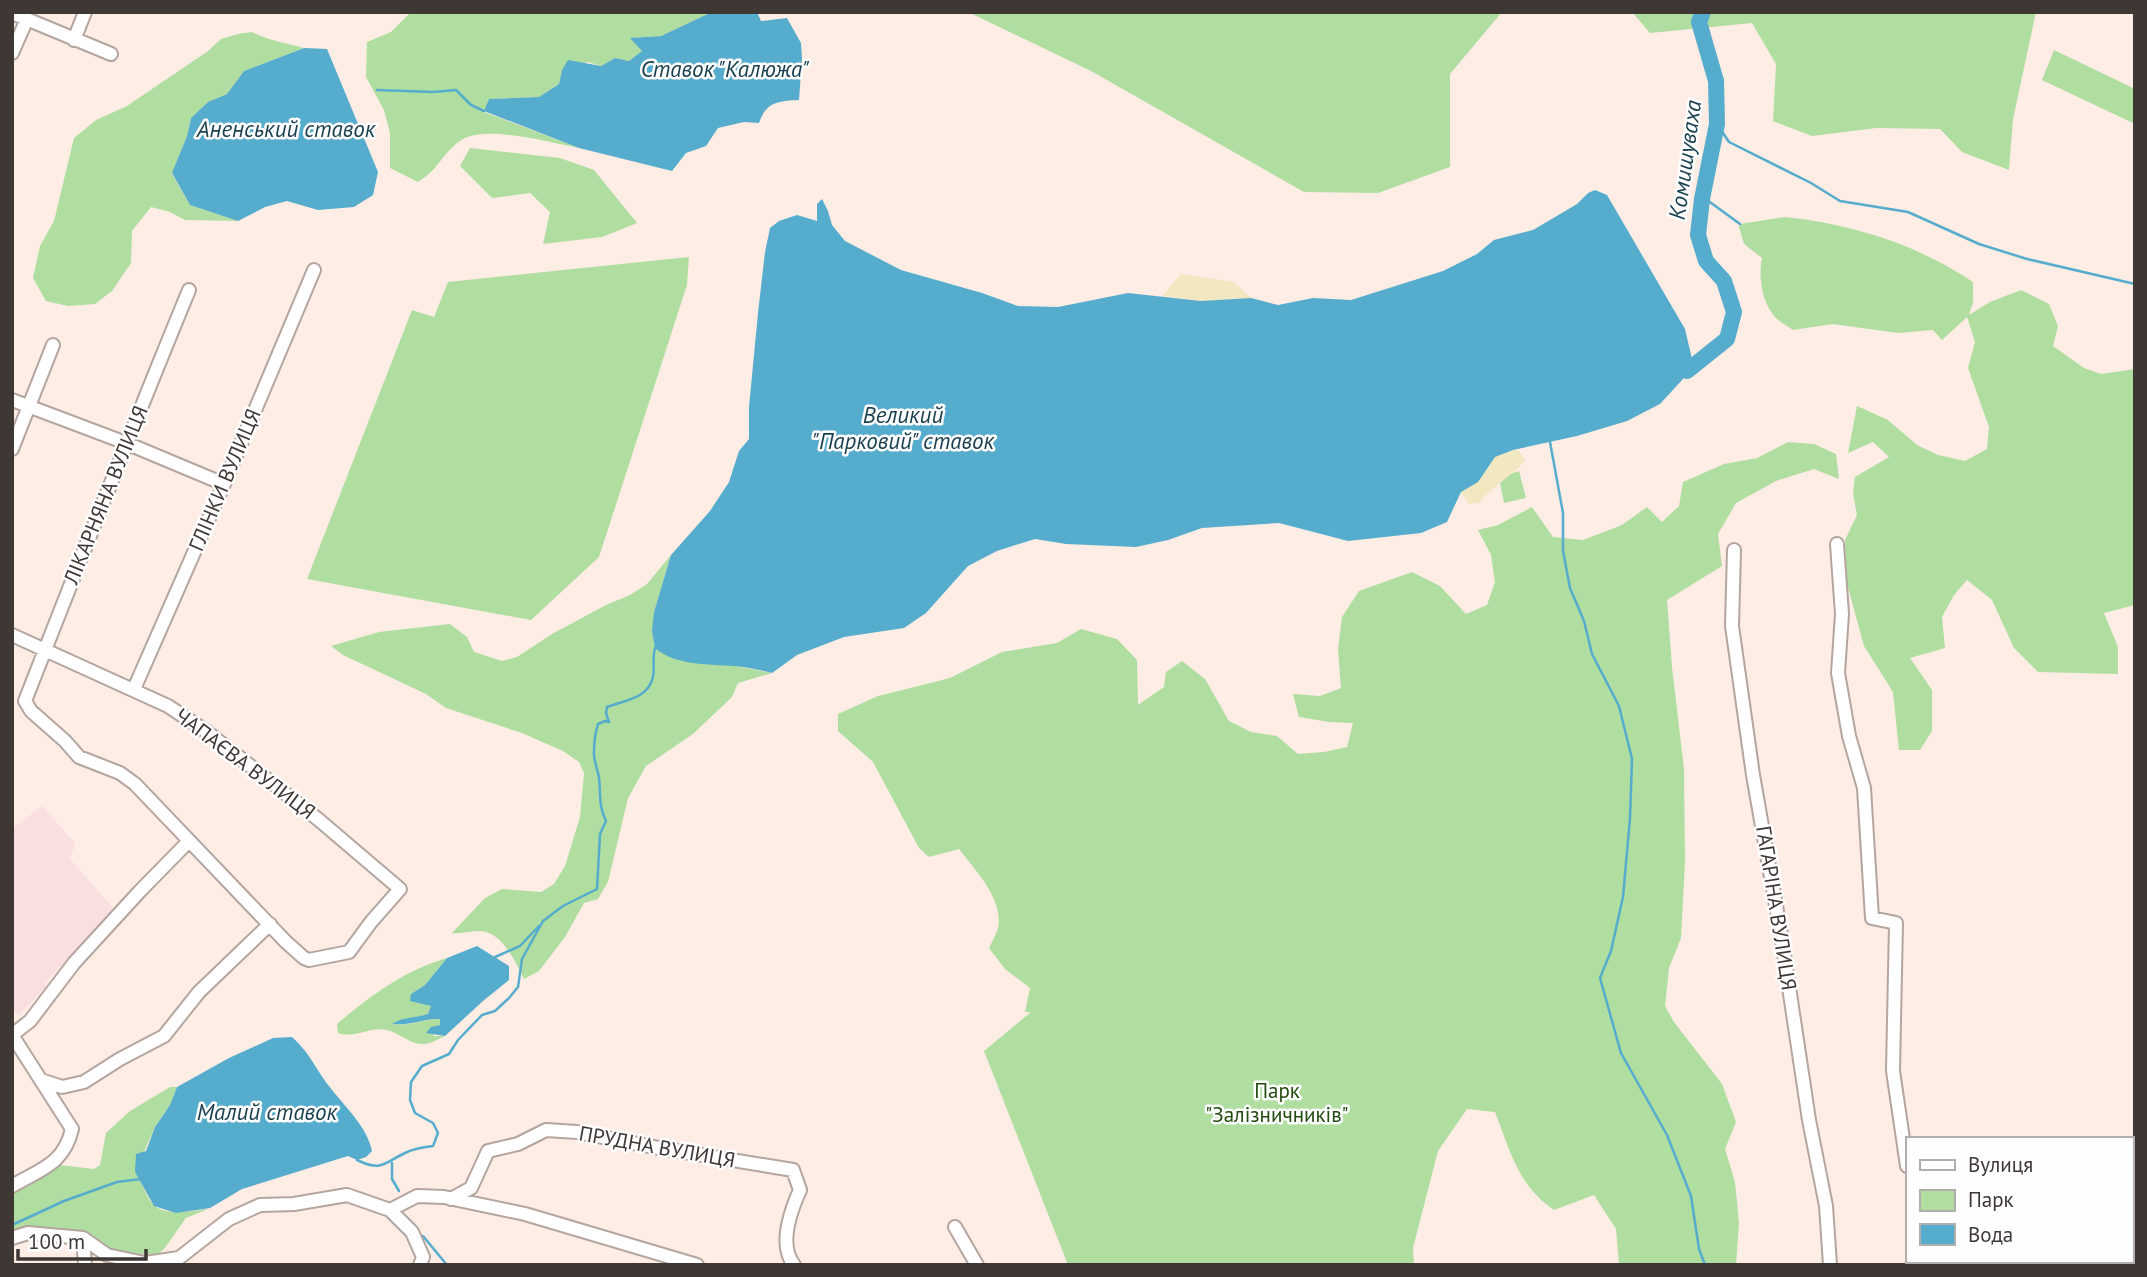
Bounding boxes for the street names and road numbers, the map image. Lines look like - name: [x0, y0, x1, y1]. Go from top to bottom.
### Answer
- street label: ЛІКАРНЯНА ВУЛИЦЯ: [57, 402, 154, 589]
- street label: ГЛІНКИ ВУЛИЦЯ: [182, 405, 267, 555]
- street label: ЧАПАЄВА ВУЛИЦЯ: [170, 702, 321, 825]
- street label: ГАГАРІНА ВУЛИЦЯ: [1750, 824, 1803, 992]
- street label: ПРУДНА ВУЛИЦЯ: [577, 1119, 737, 1174]

